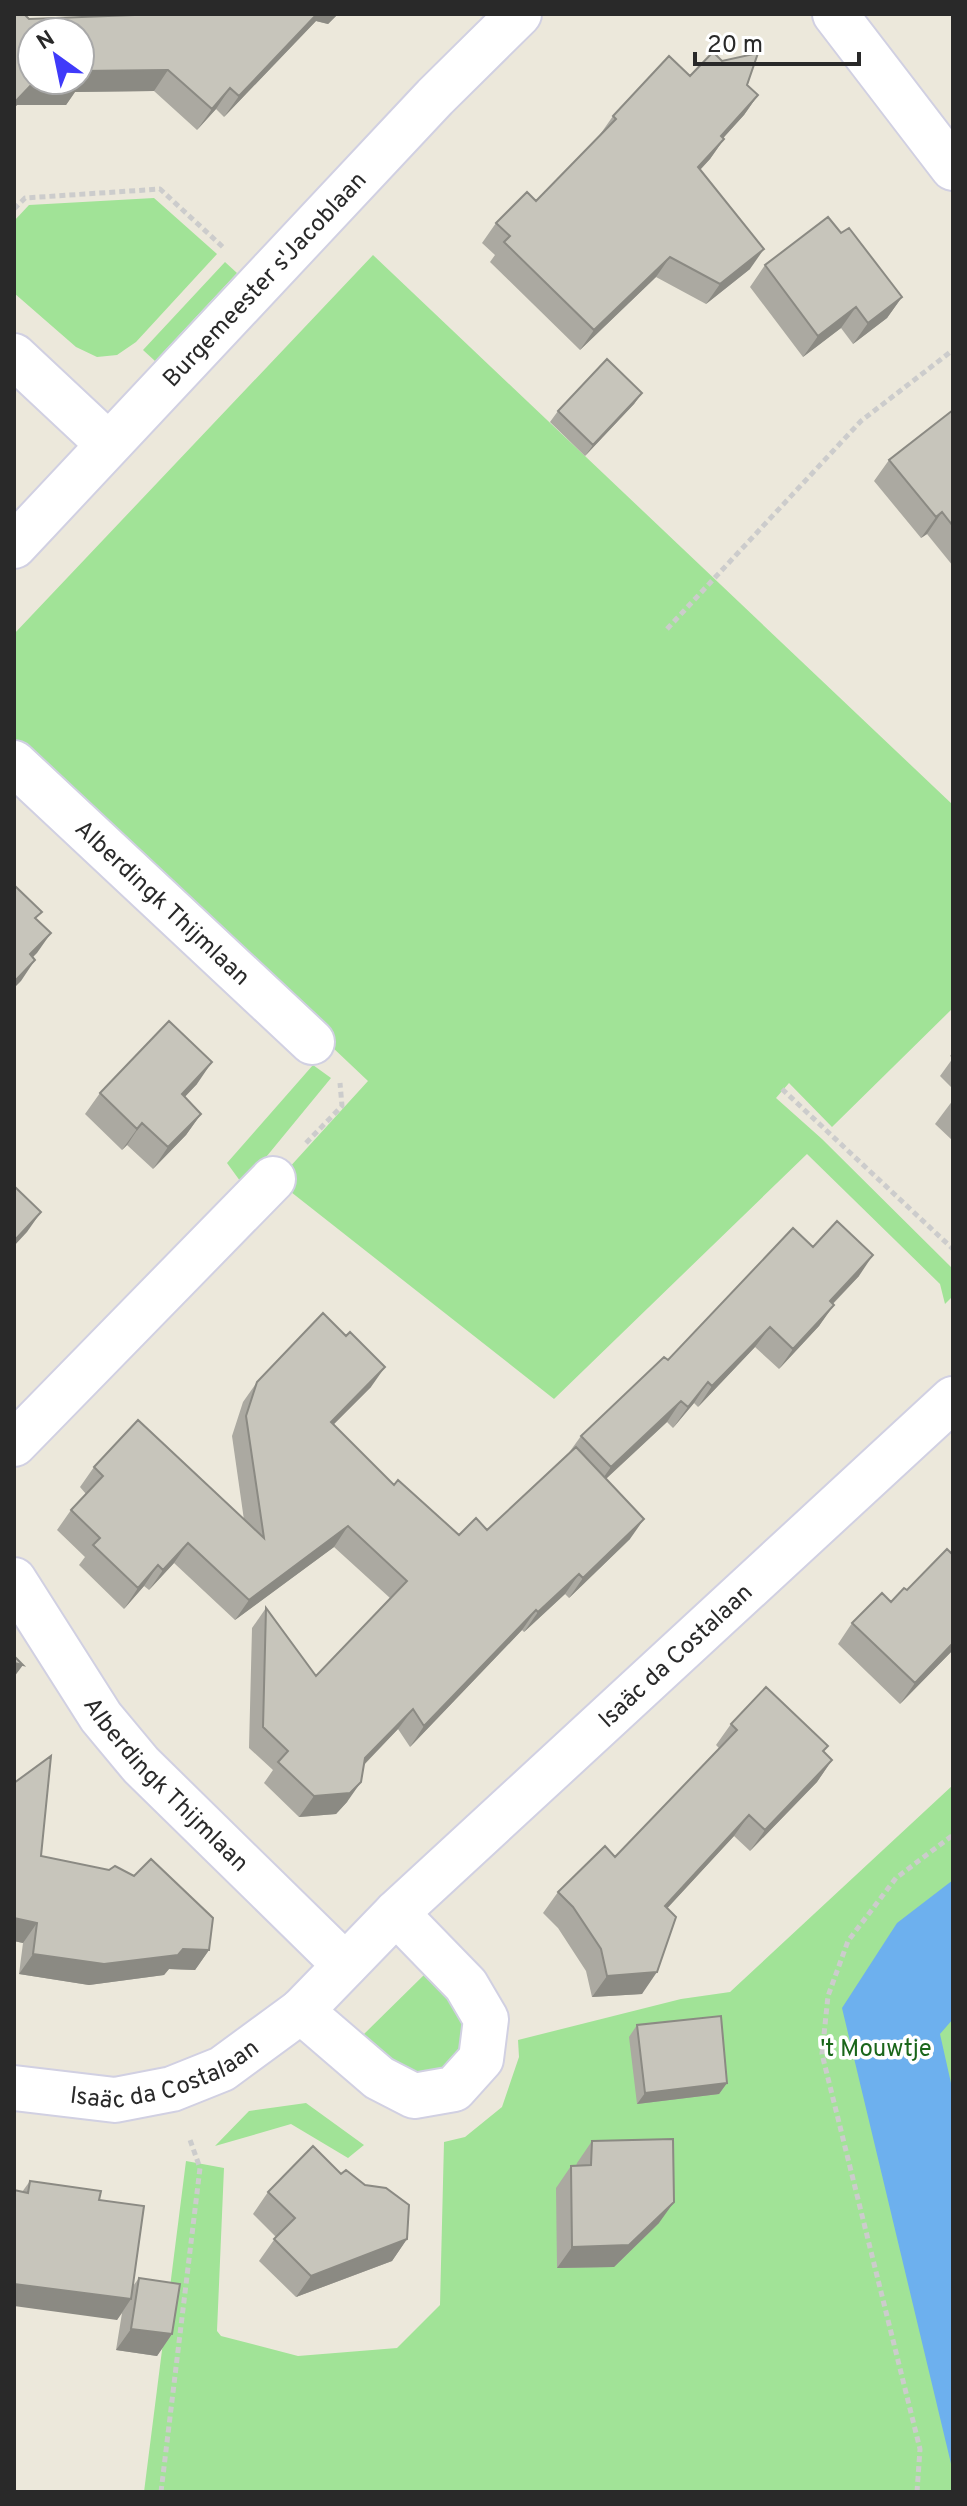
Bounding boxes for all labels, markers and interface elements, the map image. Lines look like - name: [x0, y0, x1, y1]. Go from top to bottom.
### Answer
- north arrow: [16, 16, 96, 96]
- scale bar: [695, 16, 859, 66]
- text: N: [32, 26, 60, 57]
- text: 20 m: [707, 31, 763, 61]
- street label: Burgemeester s'Jacoblaan: [157, 166, 374, 394]
- street label: Alberdingk Thijmlaan: [68, 815, 255, 993]
- street label: Isaäc da Costalaan: [593, 1578, 760, 1735]
- street label: Alberdingk Thijmlaan: [75, 1692, 254, 1879]
- street label: Isaäc da Costalaan: [68, 2034, 266, 2117]
- park label: 't Mouwtje: [820, 2035, 932, 2065]

